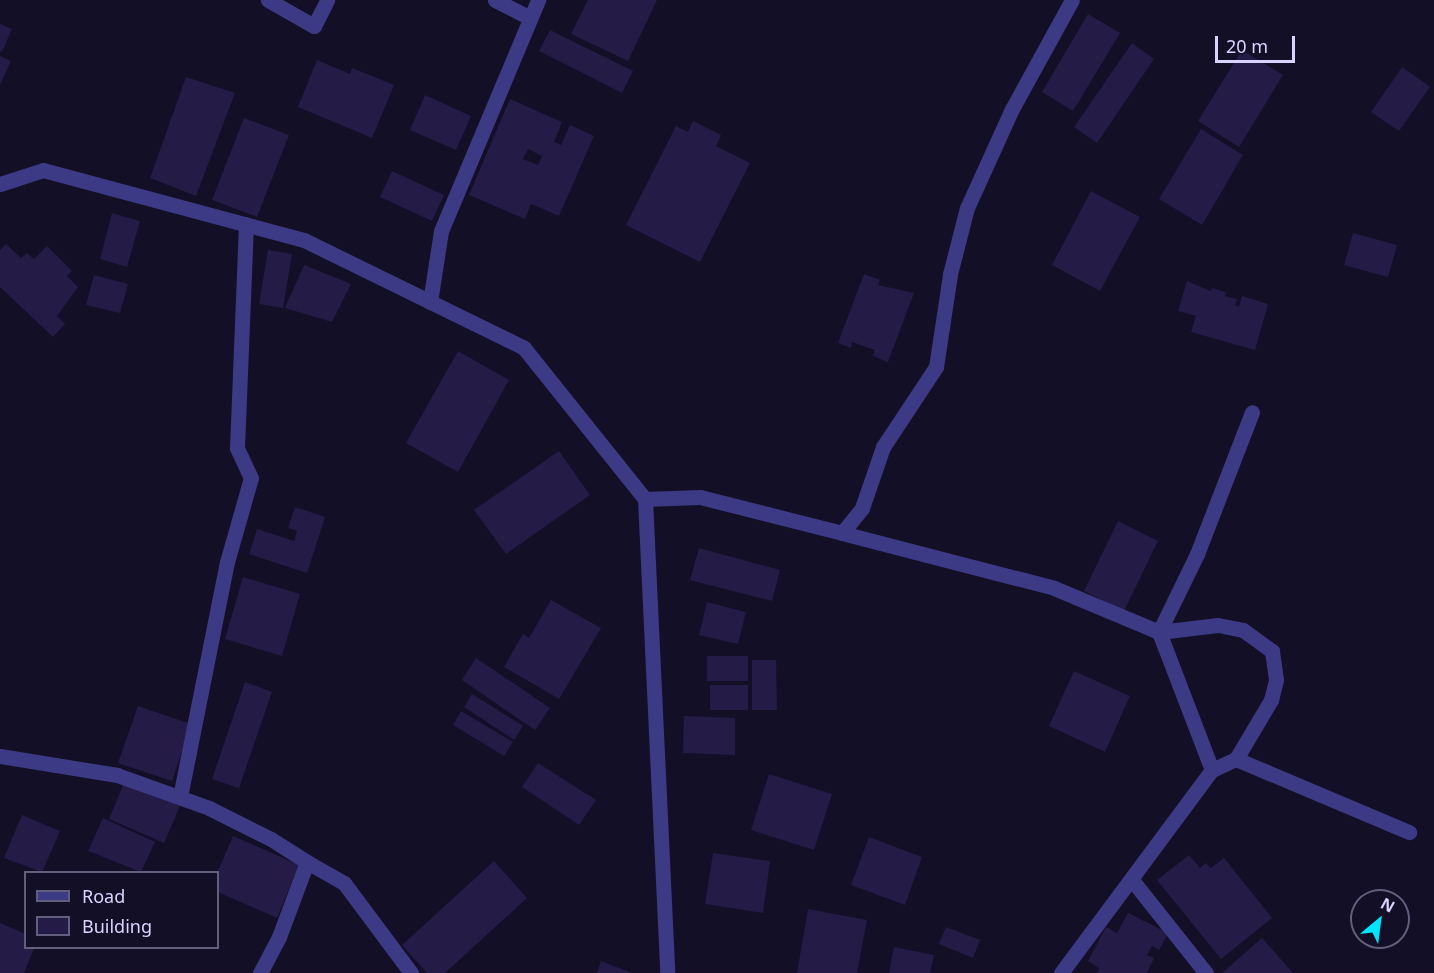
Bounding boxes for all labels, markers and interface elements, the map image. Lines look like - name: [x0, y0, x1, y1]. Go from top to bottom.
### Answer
- scale bar: [1218, 24, 1298, 62]
- text: 20 m: [1226, 34, 1268, 58]
- legend: [24, 871, 219, 949]
- text: Road: [82, 884, 125, 908]
- north arrow: [1350, 889, 1410, 949]
- text: N: [1377, 892, 1399, 918]
- text: Building: [82, 914, 152, 938]

